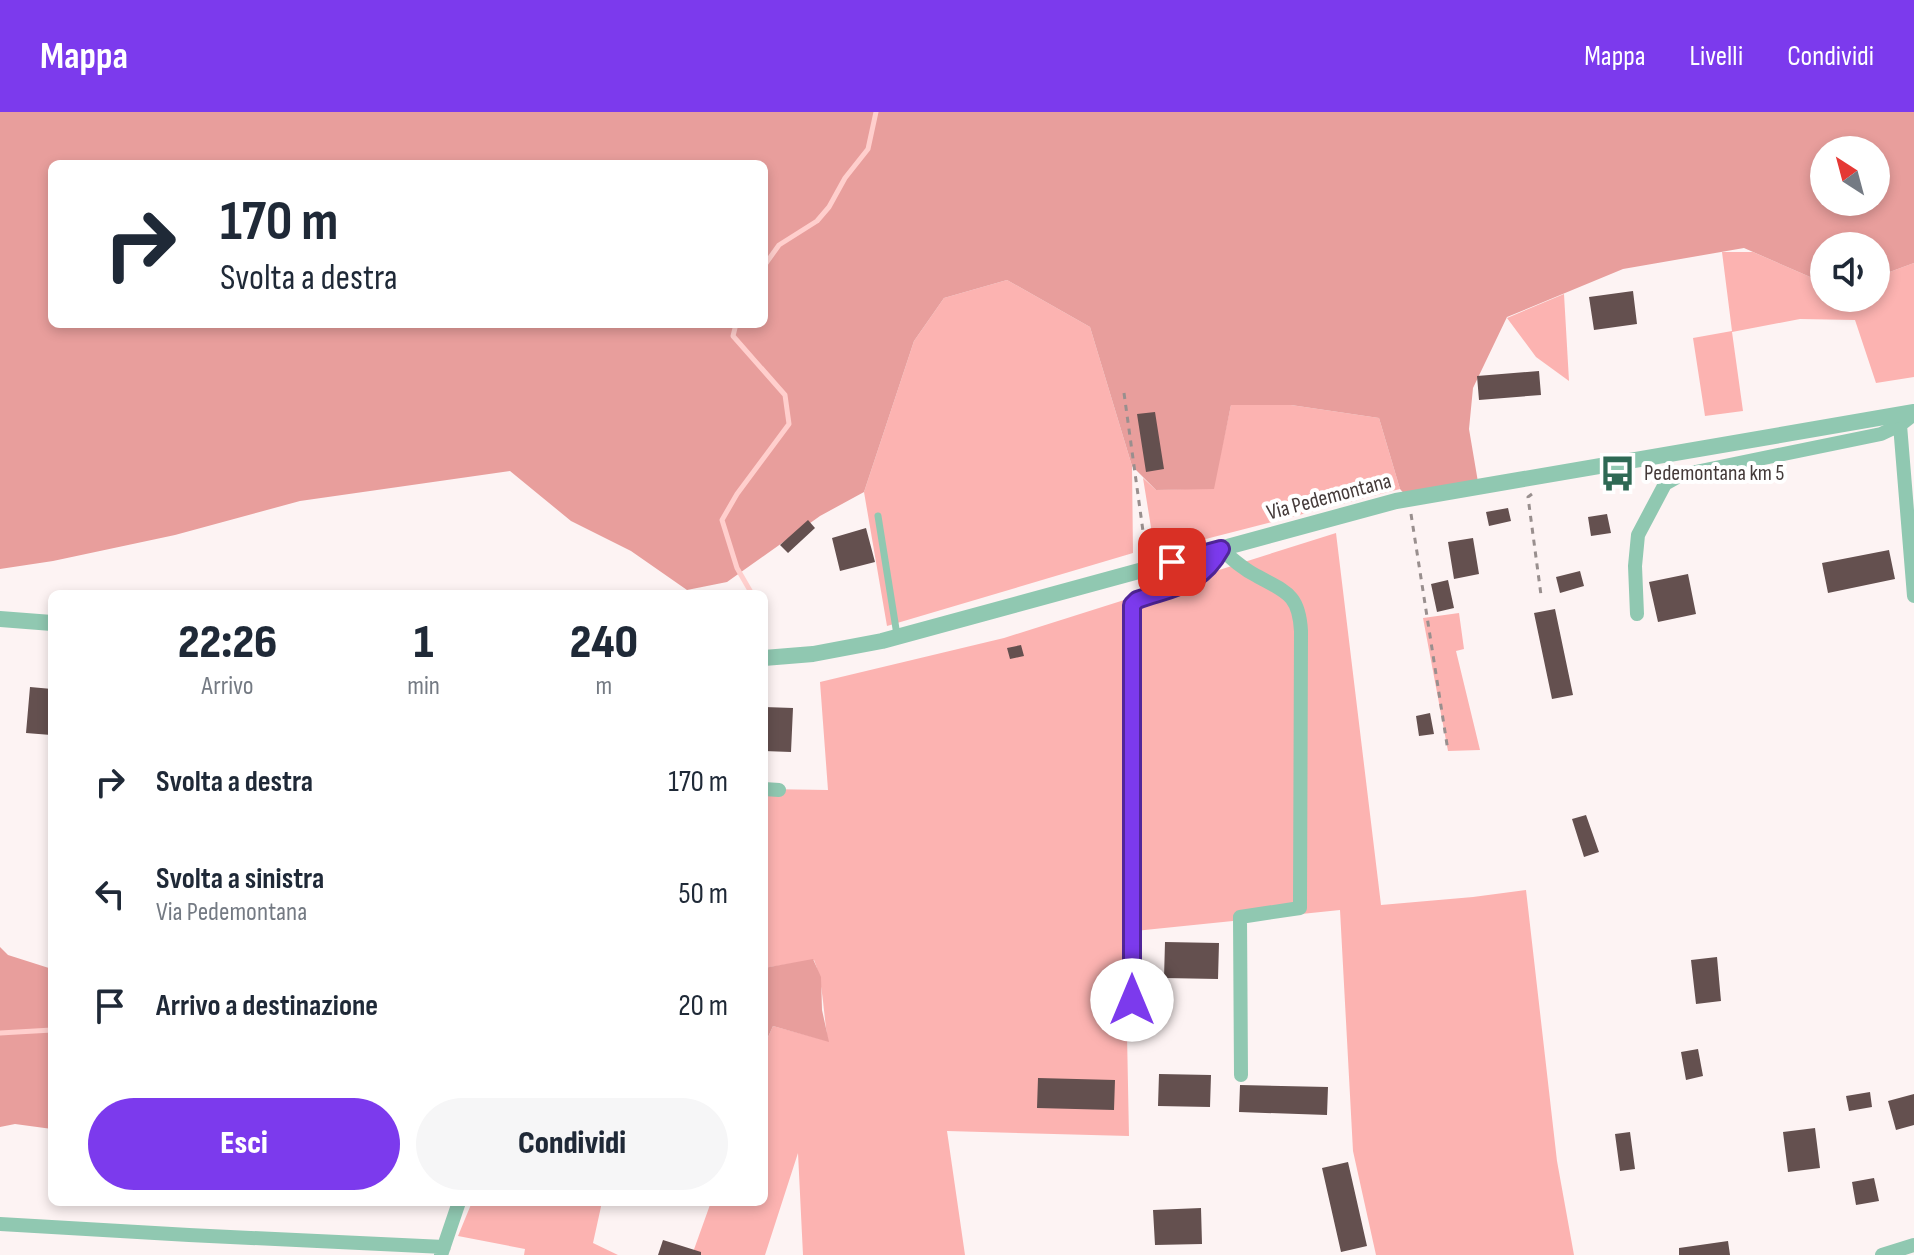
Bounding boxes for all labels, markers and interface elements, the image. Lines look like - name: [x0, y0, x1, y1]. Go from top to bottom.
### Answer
- text: Mappa: [40, 34, 128, 79]
- text: Mappa: [1584, 40, 1646, 73]
- text: Livelli: [1690, 40, 1743, 73]
- text: Condividi: [1787, 40, 1874, 73]
- north arrow: [1810, 136, 1890, 216]
- map controls: [1810, 136, 1890, 312]
- text: 170 m: [220, 189, 338, 256]
- icon: right: [88, 192, 192, 296]
- button: sound: [1810, 232, 1890, 312]
- text: Svolta a destra: [220, 257, 398, 300]
- bus stop icon: Pedemontana km 5: [1599, 454, 1637, 492]
- place label: Pedemontana km 5: [1644, 460, 1784, 487]
- street label: Via Pedemontana: [1264, 467, 1394, 527]
- pin: [1138, 528, 1206, 596]
- icon: arrive: [1150, 540, 1194, 584]
- text: 22:26: [178, 614, 277, 671]
- text: 1: [414, 614, 433, 671]
- text: 240: [570, 614, 638, 671]
- text: Arrivo: [202, 671, 254, 702]
- text: min: [407, 671, 440, 702]
- text: m: [596, 671, 612, 702]
- icon: right: [88, 760, 132, 804]
- text: Svolta a destra: [156, 764, 313, 800]
- text: 170 m: [668, 764, 728, 800]
- text: Svolta a sinistra: [156, 861, 324, 897]
- icon: left: [88, 872, 132, 916]
- text: 50 m: [679, 876, 728, 912]
- text: Via Pedemontana: [156, 897, 307, 928]
- position arrow: [1090, 958, 1174, 1042]
- icon: arrive: [88, 984, 132, 1028]
- text: Arrivo a destinazione: [156, 988, 378, 1024]
- text: 20 m: [678, 988, 728, 1024]
- button: Esci: [88, 1098, 400, 1190]
- button: Condividi: [416, 1098, 728, 1190]

